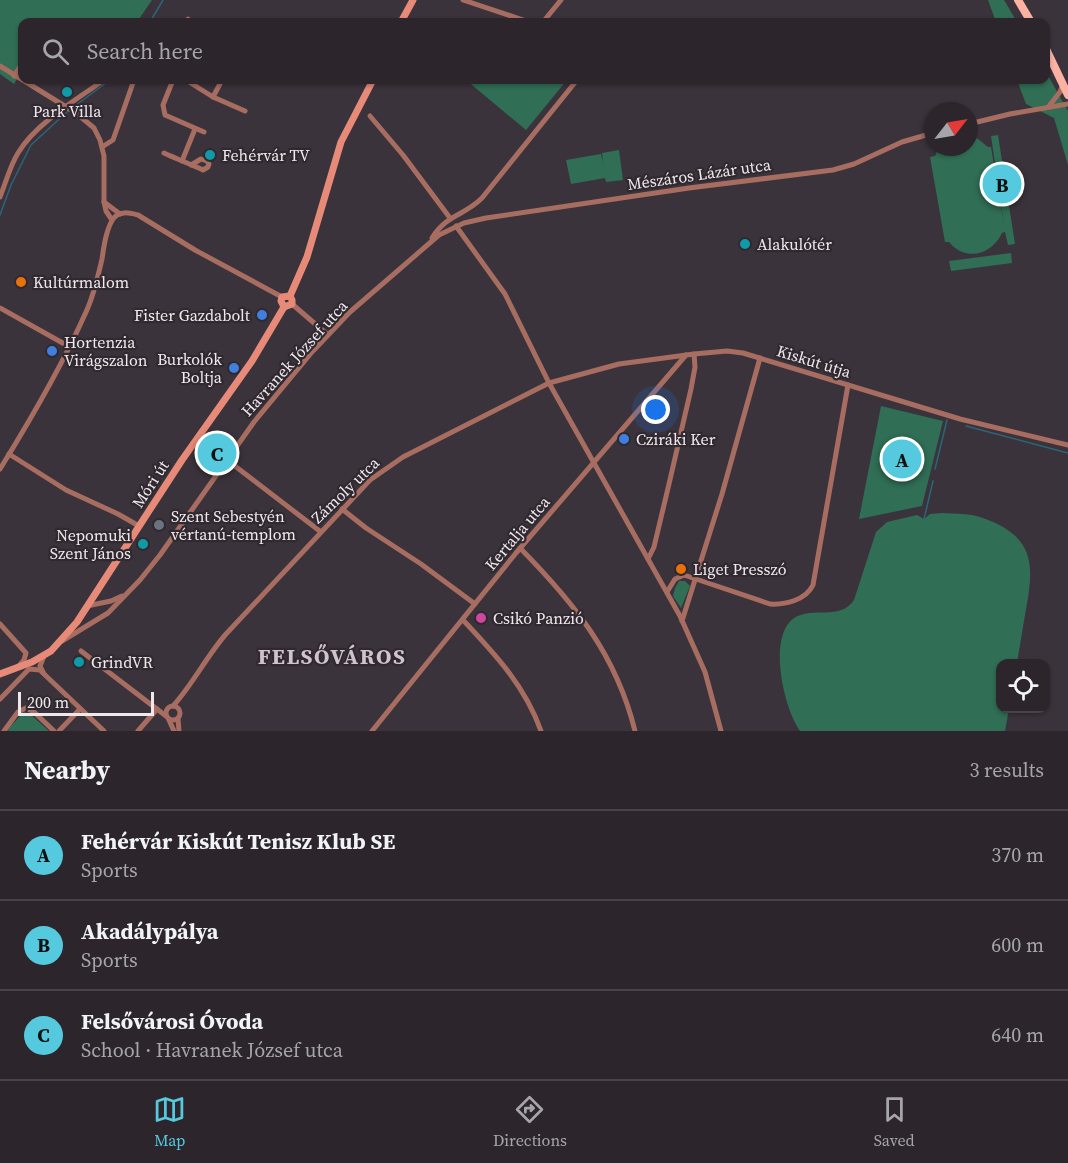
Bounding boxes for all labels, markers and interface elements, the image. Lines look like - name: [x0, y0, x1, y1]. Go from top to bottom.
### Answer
- search box: [18, 18, 1050, 84]
- icon: search: [39, 35, 72, 68]
- text: Search here: [87, 36, 203, 66]
- marker: Park Villa: [60, 85, 74, 99]
- place label: Park Villa: [33, 100, 102, 122]
- north arrow: [924, 102, 978, 156]
- place label: Fehérvár TV: [222, 144, 310, 166]
- marker: Fehérvár TV: [203, 148, 217, 162]
- street label: Mészáros Lázár utca: [626, 153, 773, 195]
- pin: B: [982, 162, 1022, 207]
- place label: Alakulótér: [757, 233, 832, 255]
- marker: Alakulótér: [738, 237, 752, 251]
- place label: Kultúrmalom: [33, 271, 129, 293]
- marker: Kultúrmalom: [14, 275, 28, 289]
- street label: Havranek József utca: [236, 294, 353, 421]
- place label: Fister Gazdabolt: [134, 304, 251, 326]
- marker: Fister Gazdabolt: [255, 308, 269, 322]
- place label: Hortenzia Virágszalon: [64, 331, 148, 371]
- street label: Kiskút útja: [774, 339, 855, 383]
- marker: Hortenzia Virágszalon: [45, 344, 59, 358]
- place label: Burkolók Boltja: [157, 348, 223, 388]
- marker: Burkolók Boltja: [227, 361, 241, 375]
- your location: [641, 395, 670, 424]
- place label: Cziráki Ker: [636, 428, 716, 450]
- pin: C: [198, 430, 236, 476]
- marker: Cziráki Ker: [617, 432, 631, 446]
- pin: A: [882, 436, 922, 482]
- street label: Zámoly utca: [306, 451, 385, 528]
- street label: Móri út: [126, 455, 174, 512]
- street label: Kertalja utca: [479, 491, 555, 575]
- place label: Szent Sebestyén vértanú-templom: [171, 505, 296, 545]
- marker: Szent Sebestyén vértanú-templom: [152, 518, 166, 532]
- place label: Nepomuki Szent János: [50, 524, 131, 564]
- marker: Nepomuki Szent János: [136, 537, 150, 551]
- place label: Liget Presszó: [693, 558, 787, 580]
- marker: Liget Presszó: [674, 562, 688, 576]
- place label: Csikó Panzió: [493, 607, 584, 629]
- marker: Csikó Panzió: [474, 611, 488, 625]
- district label: FELSŐVÁROS: [258, 641, 406, 671]
- place label: GrindVR: [91, 651, 153, 673]
- marker: GrindVR: [72, 655, 86, 669]
- map controls: [996, 659, 1050, 713]
- button: locate: [996, 659, 1050, 713]
- scale bar: [18, 689, 154, 716]
- text: 200 m: [27, 691, 69, 713]
- text: Nearby: [24, 752, 110, 788]
- text: 3 results: [969, 756, 1044, 784]
- text: Fehérvár Kiskút Tenisz Klub SE: [81, 826, 395, 856]
- text: A: [37, 841, 50, 869]
- text: 370 m: [991, 841, 1044, 869]
- text: Sports: [81, 856, 138, 884]
- text: Akadálypálya: [81, 916, 219, 946]
- text: B: [37, 931, 50, 959]
- text: 600 m: [991, 931, 1044, 959]
- text: Sports: [81, 946, 138, 974]
- text: Felsővárosi Óvoda: [81, 1006, 263, 1036]
- text: C: [37, 1021, 50, 1049]
- text: 640 m: [991, 1021, 1044, 1049]
- text: School · Havranek József utca: [81, 1036, 343, 1064]
- tab: Map: [153, 1093, 186, 1151]
- tab: Directions: [493, 1093, 567, 1151]
- tab: Saved: [874, 1093, 915, 1151]

